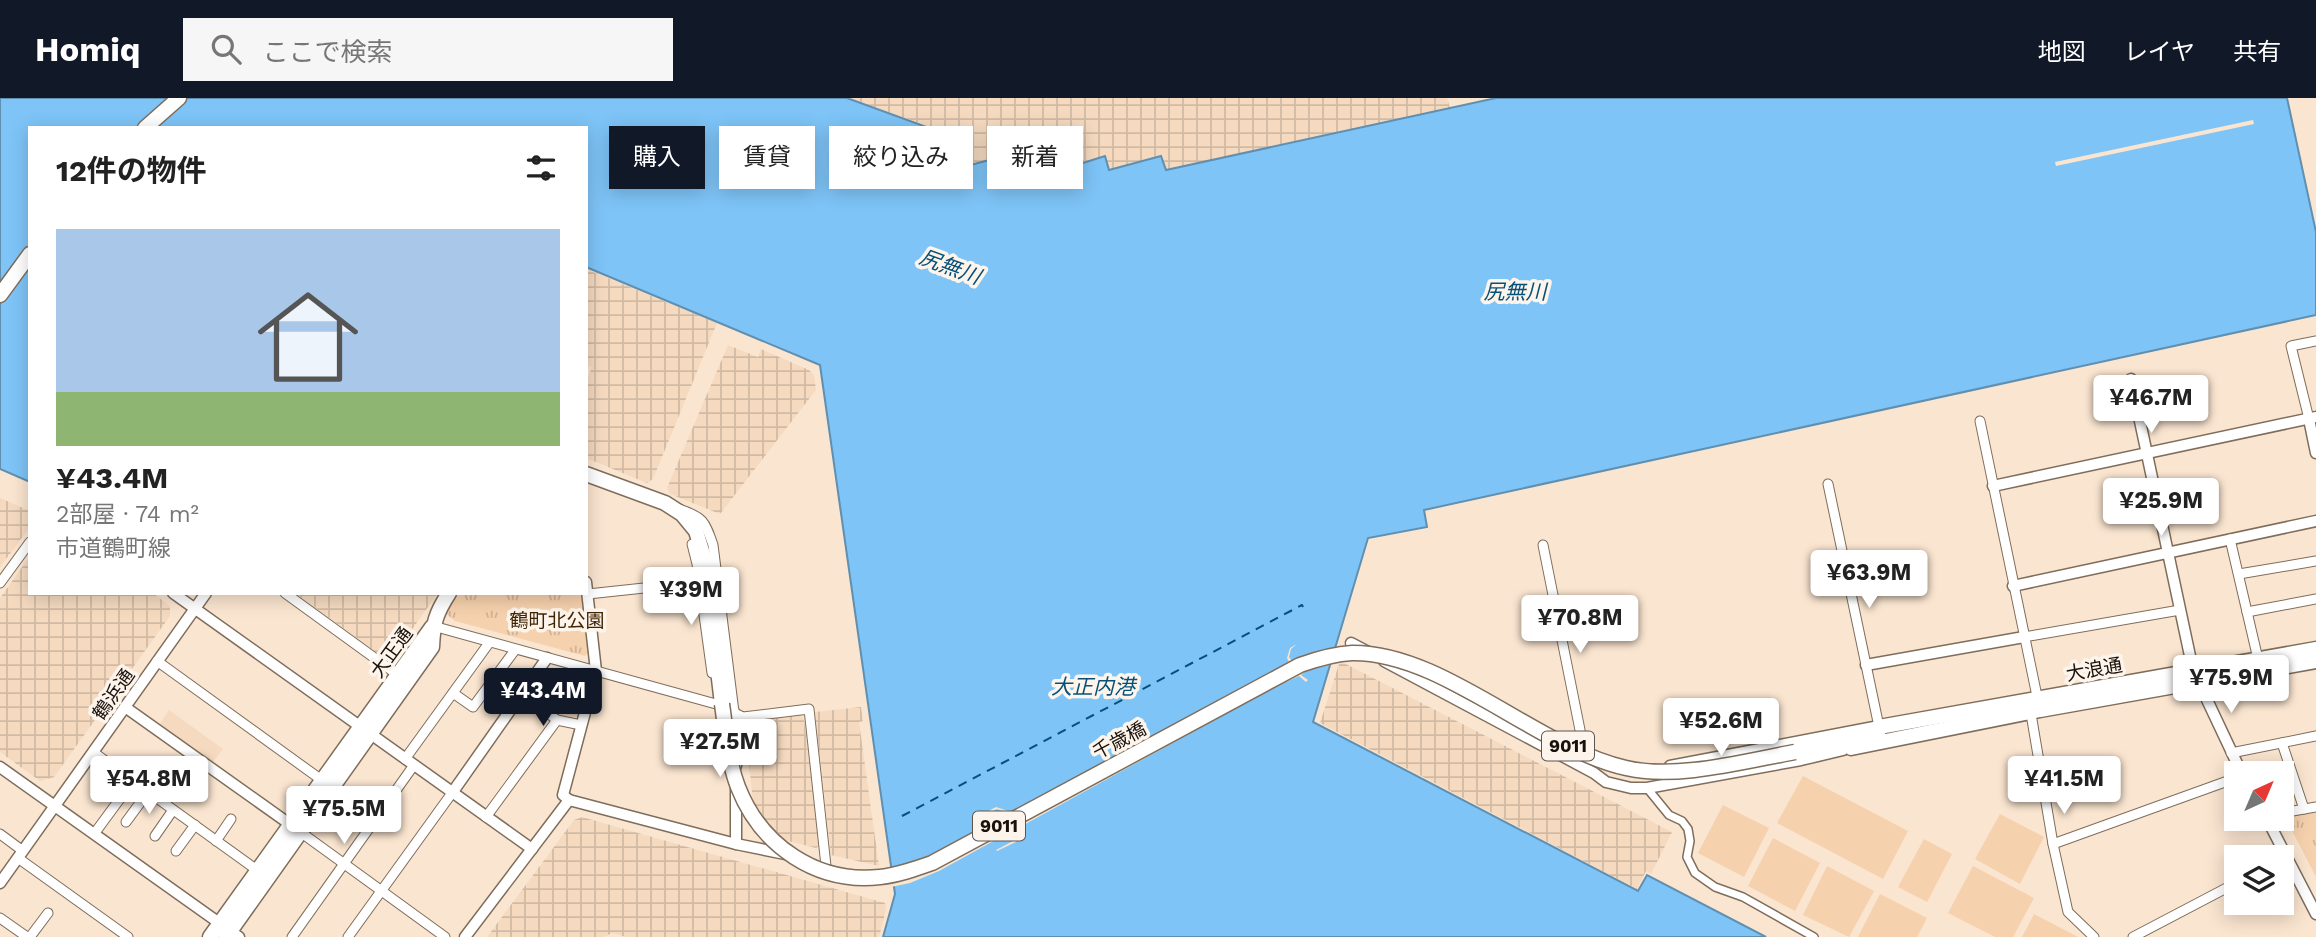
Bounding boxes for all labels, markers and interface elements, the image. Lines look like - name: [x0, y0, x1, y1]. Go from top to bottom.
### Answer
- search box: [183, 18, 673, 81]
- text: Homiq: [35, 30, 141, 69]
- icon: search: [207, 30, 245, 68]
- text: ここで検索: [263, 37, 393, 67]
- text: 地図: [2038, 38, 2086, 66]
- text: レイヤ: [2124, 38, 2195, 66]
- text: 共有: [2233, 38, 2281, 66]
- chip: 購入: [609, 126, 705, 189]
- chip: 賃貸: [719, 126, 815, 189]
- chip: 絞り込み: [829, 126, 973, 189]
- chip: 新着: [987, 126, 1083, 189]
- icon: filters: [522, 149, 560, 187]
- text: 12件の物件: [56, 153, 207, 188]
- water label: 尻無川: [916, 244, 986, 290]
- icon: home: [245, 274, 371, 400]
- water label: 尻無川: [1484, 279, 1548, 304]
- pin: ¥46.7M: [2094, 376, 2208, 435]
- text: ¥46.7M: [2109, 384, 2193, 411]
- text: ¥43.4M: [56, 460, 168, 495]
- pin: ¥25.9M: [2104, 478, 2218, 538]
- text: ¥25.9M: [2119, 487, 2203, 514]
- text: 2部屋 · 74 m²: [56, 501, 199, 528]
- text: 市道鶴町線: [56, 535, 171, 562]
- pin: ¥63.9M: [1812, 550, 1926, 610]
- text: ¥63.9M: [1827, 559, 1911, 586]
- pin: ¥39M: [650, 568, 732, 627]
- text: ¥39M: [659, 576, 723, 603]
- pin: ¥70.8M: [1523, 596, 1637, 655]
- text: ¥70.8M: [1537, 604, 1623, 631]
- park label: 鶴町北公園: [509, 609, 605, 632]
- street label: 大正通: [365, 622, 417, 682]
- street label: 大浪通: [2064, 653, 2124, 686]
- pin: ¥75.9M: [2174, 656, 2288, 715]
- street label: 鶴浜通: [88, 664, 139, 724]
- text: ¥75.9M: [2189, 664, 2273, 691]
- pin: ¥43.4M: [486, 668, 600, 728]
- water label: 大正内港: [1051, 674, 1138, 699]
- text: ¥43.4M: [500, 677, 586, 704]
- pin: ¥52.6M: [1664, 698, 1778, 758]
- text: ¥52.6M: [1679, 707, 1763, 734]
- street label: 千歳橋: [1089, 717, 1150, 764]
- pin: ¥27.5M: [663, 720, 777, 779]
- text: ¥27.5M: [680, 728, 760, 755]
- road number: 9011: [1542, 732, 1594, 760]
- pin: ¥54.8M: [92, 756, 206, 816]
- pin: ¥41.5M: [2007, 756, 2121, 816]
- north arrow: [2224, 761, 2294, 831]
- map controls: [2224, 761, 2294, 915]
- text: ¥54.8M: [106, 765, 192, 792]
- text: ¥41.5M: [2024, 765, 2104, 792]
- pin: ¥75.5M: [287, 786, 401, 846]
- text: ¥75.5M: [302, 795, 386, 822]
- road number: 9011: [973, 812, 1025, 840]
- button: layers: [2224, 845, 2294, 915]

